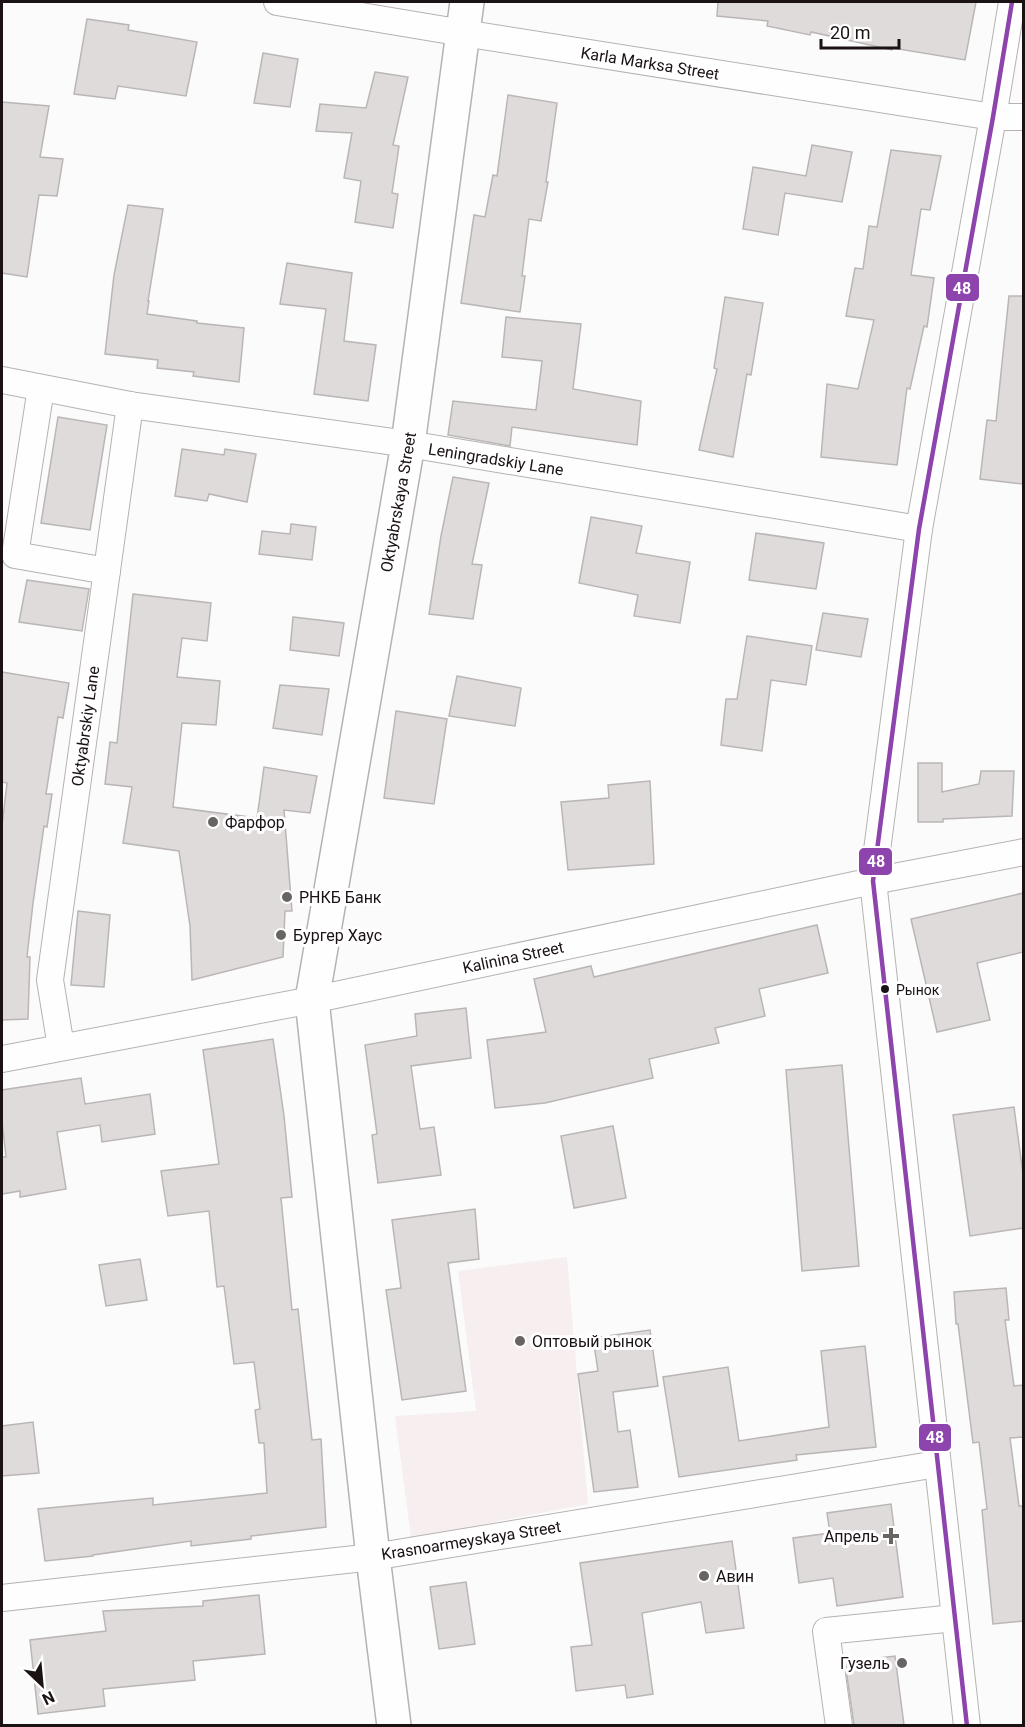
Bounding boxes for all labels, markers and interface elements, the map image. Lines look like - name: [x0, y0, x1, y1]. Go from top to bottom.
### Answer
- scale bar: [821, 12, 899, 50]
- text: 20 m: [830, 22, 870, 43]
- street label: Karla Marksa Street: [579, 43, 721, 84]
- line badge: 48: [945, 273, 980, 302]
- text: 48: [953, 279, 971, 298]
- street label: Oktyabrskaya Street: [377, 430, 420, 574]
- street label: Leningradskiy Lane: [427, 439, 565, 480]
- street label: Oktyabrskiy Lane: [68, 665, 103, 787]
- place label: Фарфор: [225, 813, 285, 832]
- marker: Фарфор: [206, 815, 220, 829]
- line badge: 48: [858, 847, 893, 876]
- text: 48: [867, 852, 885, 871]
- place label: РНКБ Банк: [299, 888, 382, 907]
- marker: РНКБ Банк: [280, 890, 294, 904]
- place label: Бургер Хаус: [293, 926, 382, 945]
- marker: Бургер Хаус: [274, 928, 288, 942]
- street label: Kalinina Street: [461, 937, 565, 977]
- place label: Рынок: [896, 982, 940, 998]
- marker: Рынок: [879, 983, 891, 995]
- place label: Оптовый рынок: [532, 1332, 652, 1351]
- marker: Оптовый рынок: [513, 1334, 527, 1348]
- line badge: 48: [918, 1423, 952, 1452]
- text: 48: [926, 1428, 944, 1447]
- street label: Krasnoarmeyskaya Street: [380, 1517, 562, 1564]
- place label: Апрель: [824, 1527, 879, 1546]
- marker: Апрель: [884, 1529, 898, 1543]
- place label: Авин: [716, 1567, 754, 1586]
- marker: Авин: [697, 1569, 711, 1583]
- place label: Гузель: [840, 1654, 890, 1673]
- north arrow: [12, 1655, 72, 1715]
- marker: Гузель: [895, 1656, 909, 1670]
- text: N: [39, 1687, 58, 1709]

